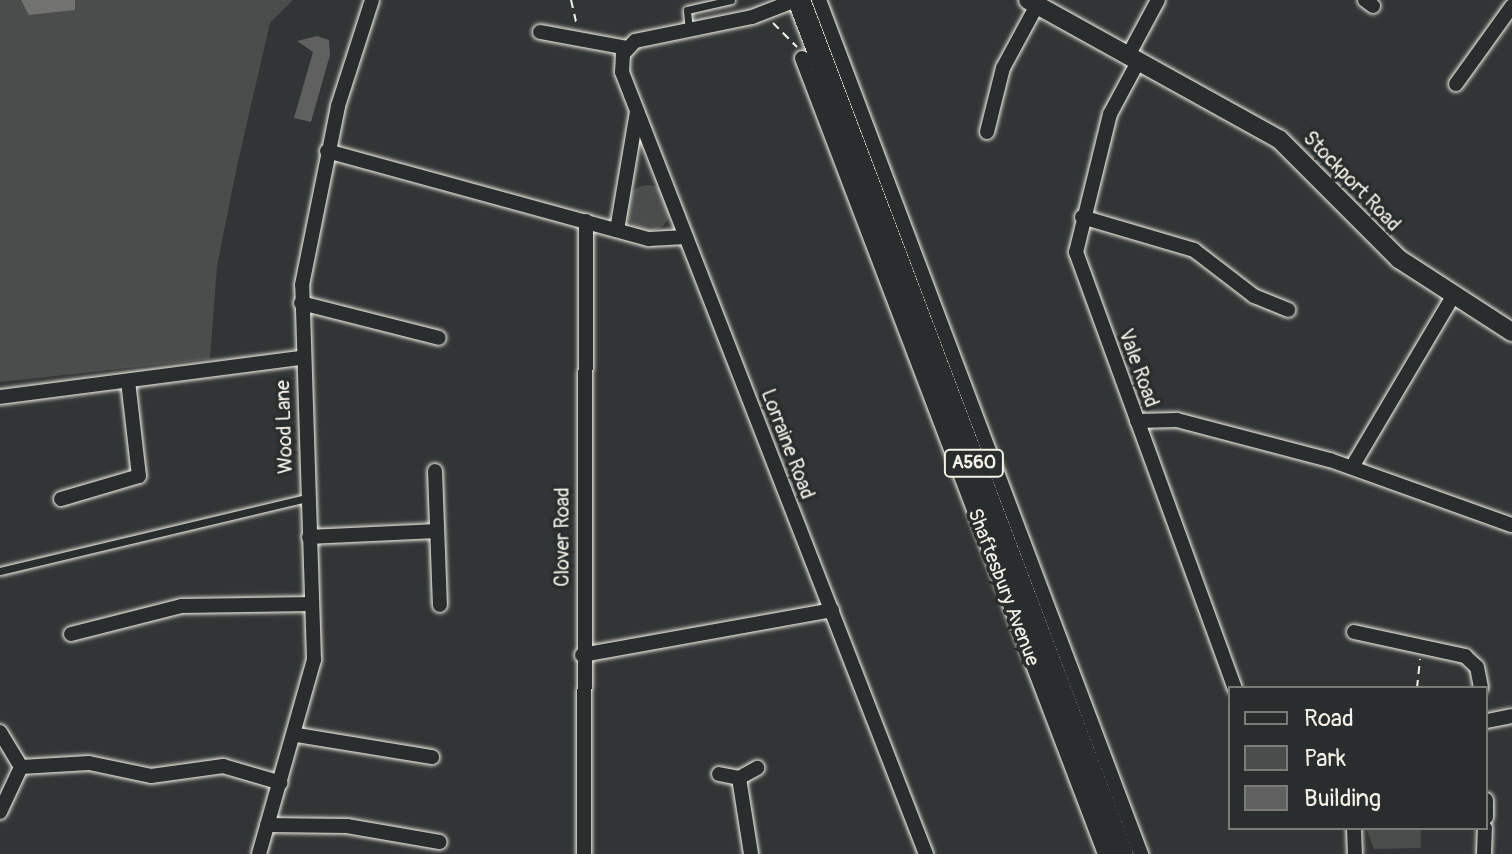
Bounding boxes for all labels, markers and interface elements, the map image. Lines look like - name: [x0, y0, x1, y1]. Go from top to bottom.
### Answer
- street label: Stockport Road: [1298, 126, 1406, 236]
- street label: Vale Road: [1114, 326, 1164, 410]
- street label: Wood Lane: [270, 380, 298, 474]
- street label: Lorraine Road: [756, 386, 820, 502]
- road number: A560: [942, 449, 1006, 477]
- street label: Clover Road: [550, 487, 574, 587]
- street label: Shaftesbury Avenue: [963, 505, 1045, 669]
- legend: [1228, 686, 1488, 830]
- text: Road: [1304, 704, 1354, 733]
- text: Park: [1304, 744, 1346, 773]
- text: Building: [1304, 784, 1381, 813]

